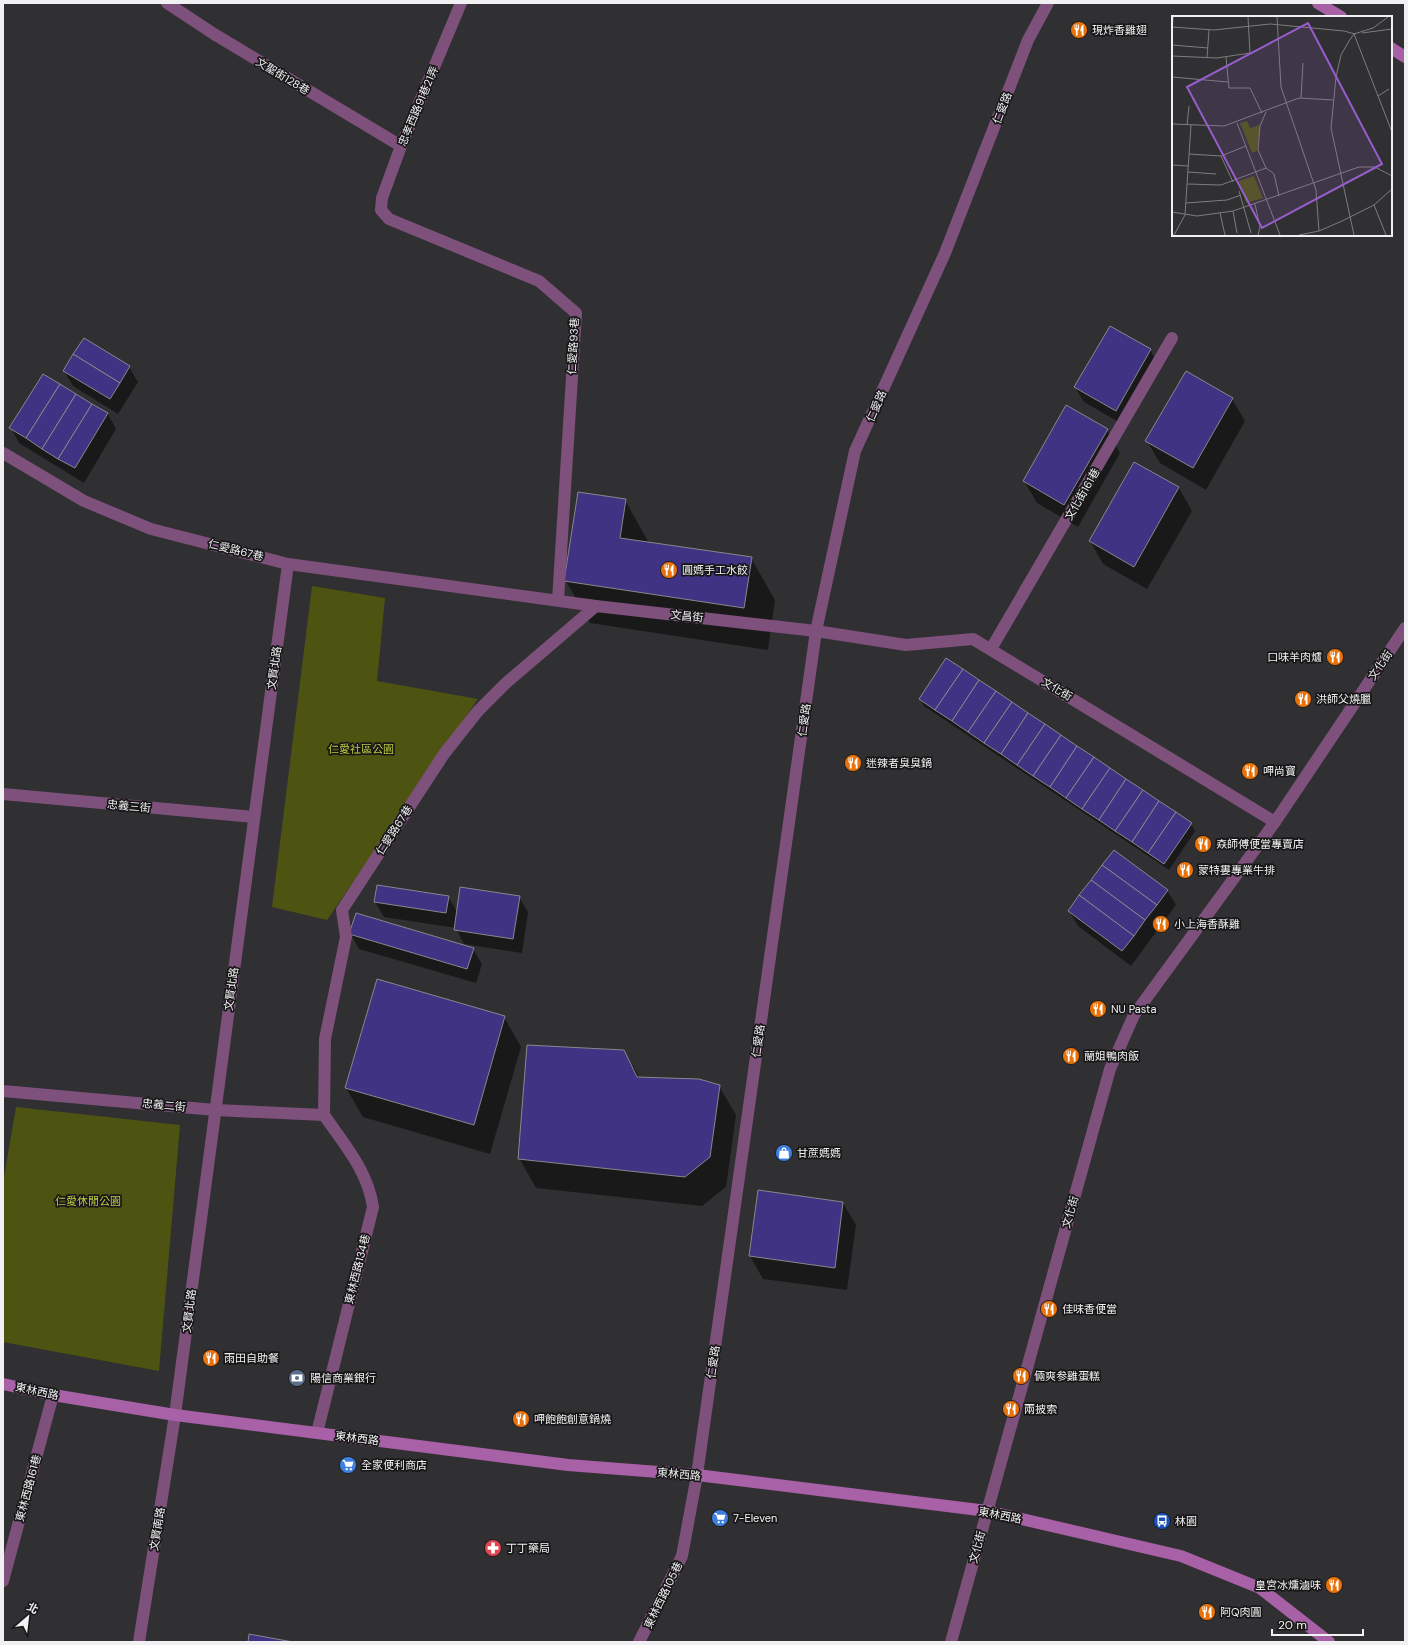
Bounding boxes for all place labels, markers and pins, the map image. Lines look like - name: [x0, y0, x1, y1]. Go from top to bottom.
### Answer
- restaurant icon: 現炸香雞翅: [1069, 20, 1089, 40]
- place label: 現炸香雞翅: [1092, 23, 1147, 37]
- restaurant icon: 圓媽手工水餃: [659, 560, 679, 580]
- place label: 圓媽手工水餃: [682, 563, 748, 577]
- restaurant icon: 口味羊肉爐: [1325, 647, 1345, 667]
- place label: 口味羊肉爐: [1267, 650, 1322, 664]
- restaurant icon: 洪師父燒臘: [1293, 689, 1313, 709]
- place label: 洪師父燒臘: [1316, 692, 1371, 706]
- restaurant icon: 迷辣者臭臭鍋: [843, 753, 863, 773]
- place label: 迷辣者臭臭鍋: [866, 756, 932, 770]
- restaurant icon: 呷尚寶: [1240, 761, 1260, 781]
- place label: 呷尚寶: [1263, 764, 1296, 778]
- restaurant icon: 𡘙師傅便當專賣店: [1193, 834, 1213, 854]
- place label: 𡘙師傅便當專賣店: [1216, 837, 1304, 851]
- restaurant icon: 蒙特婁專業牛排: [1175, 860, 1195, 880]
- place label: 蒙特婁專業牛排: [1198, 863, 1275, 877]
- restaurant icon: 小上海香酥雞: [1151, 914, 1171, 934]
- place label: 小上海香酥雞: [1174, 917, 1240, 931]
- restaurant icon: NU Pasta: [1088, 999, 1108, 1019]
- place label: NU Pasta: [1111, 1002, 1156, 1016]
- restaurant icon: 蘭姐鴨肉飯: [1061, 1046, 1081, 1066]
- place label: 蘭姐鴨肉飯: [1084, 1049, 1139, 1063]
- shop icon: 甘蔗媽媽: [774, 1143, 794, 1163]
- place label: 甘蔗媽媽: [797, 1146, 841, 1160]
- restaurant icon: 佳味香便當: [1039, 1299, 1059, 1319]
- place label: 佳味香便當: [1062, 1302, 1117, 1316]
- restaurant icon: 雨田自助餐: [201, 1348, 221, 1368]
- place label: 雨田自助餐: [224, 1351, 279, 1365]
- restaurant icon: 倆爽参雞蛋糕: [1011, 1366, 1031, 1386]
- bank icon: 陽信商業銀行: [287, 1368, 307, 1388]
- place label: 倆爽参雞蛋糕: [1034, 1369, 1100, 1383]
- place label: 陽信商業銀行: [310, 1371, 376, 1385]
- restaurant icon: 兩披索: [1001, 1399, 1021, 1419]
- place label: 兩披索: [1024, 1402, 1057, 1416]
- restaurant icon: 呷飽飽創意鍋燒: [511, 1409, 531, 1429]
- place label: 呷飽飽創意鍋燒: [534, 1412, 611, 1426]
- supermarket icon: 全家便利商店: [338, 1455, 358, 1475]
- place label: 全家便利商店: [361, 1458, 427, 1472]
- supermarket icon: 7-Eleven: [710, 1508, 730, 1528]
- place label: 7-Eleven: [733, 1511, 777, 1525]
- bus stop icon: 林園: [1152, 1511, 1172, 1531]
- place label: 林園: [1175, 1514, 1197, 1528]
- pharmacy icon: 丁丁藥局: [483, 1538, 503, 1558]
- place label: 丁丁藥局: [506, 1541, 550, 1555]
- restaurant icon: 皇宮冰燻滷味: [1324, 1575, 1344, 1595]
- place label: 皇宮冰燻滷味: [1255, 1578, 1321, 1592]
- restaurant icon: 阿Q肉圓: [1197, 1602, 1217, 1622]
- place label: 阿Q肉圓: [1220, 1605, 1262, 1619]

